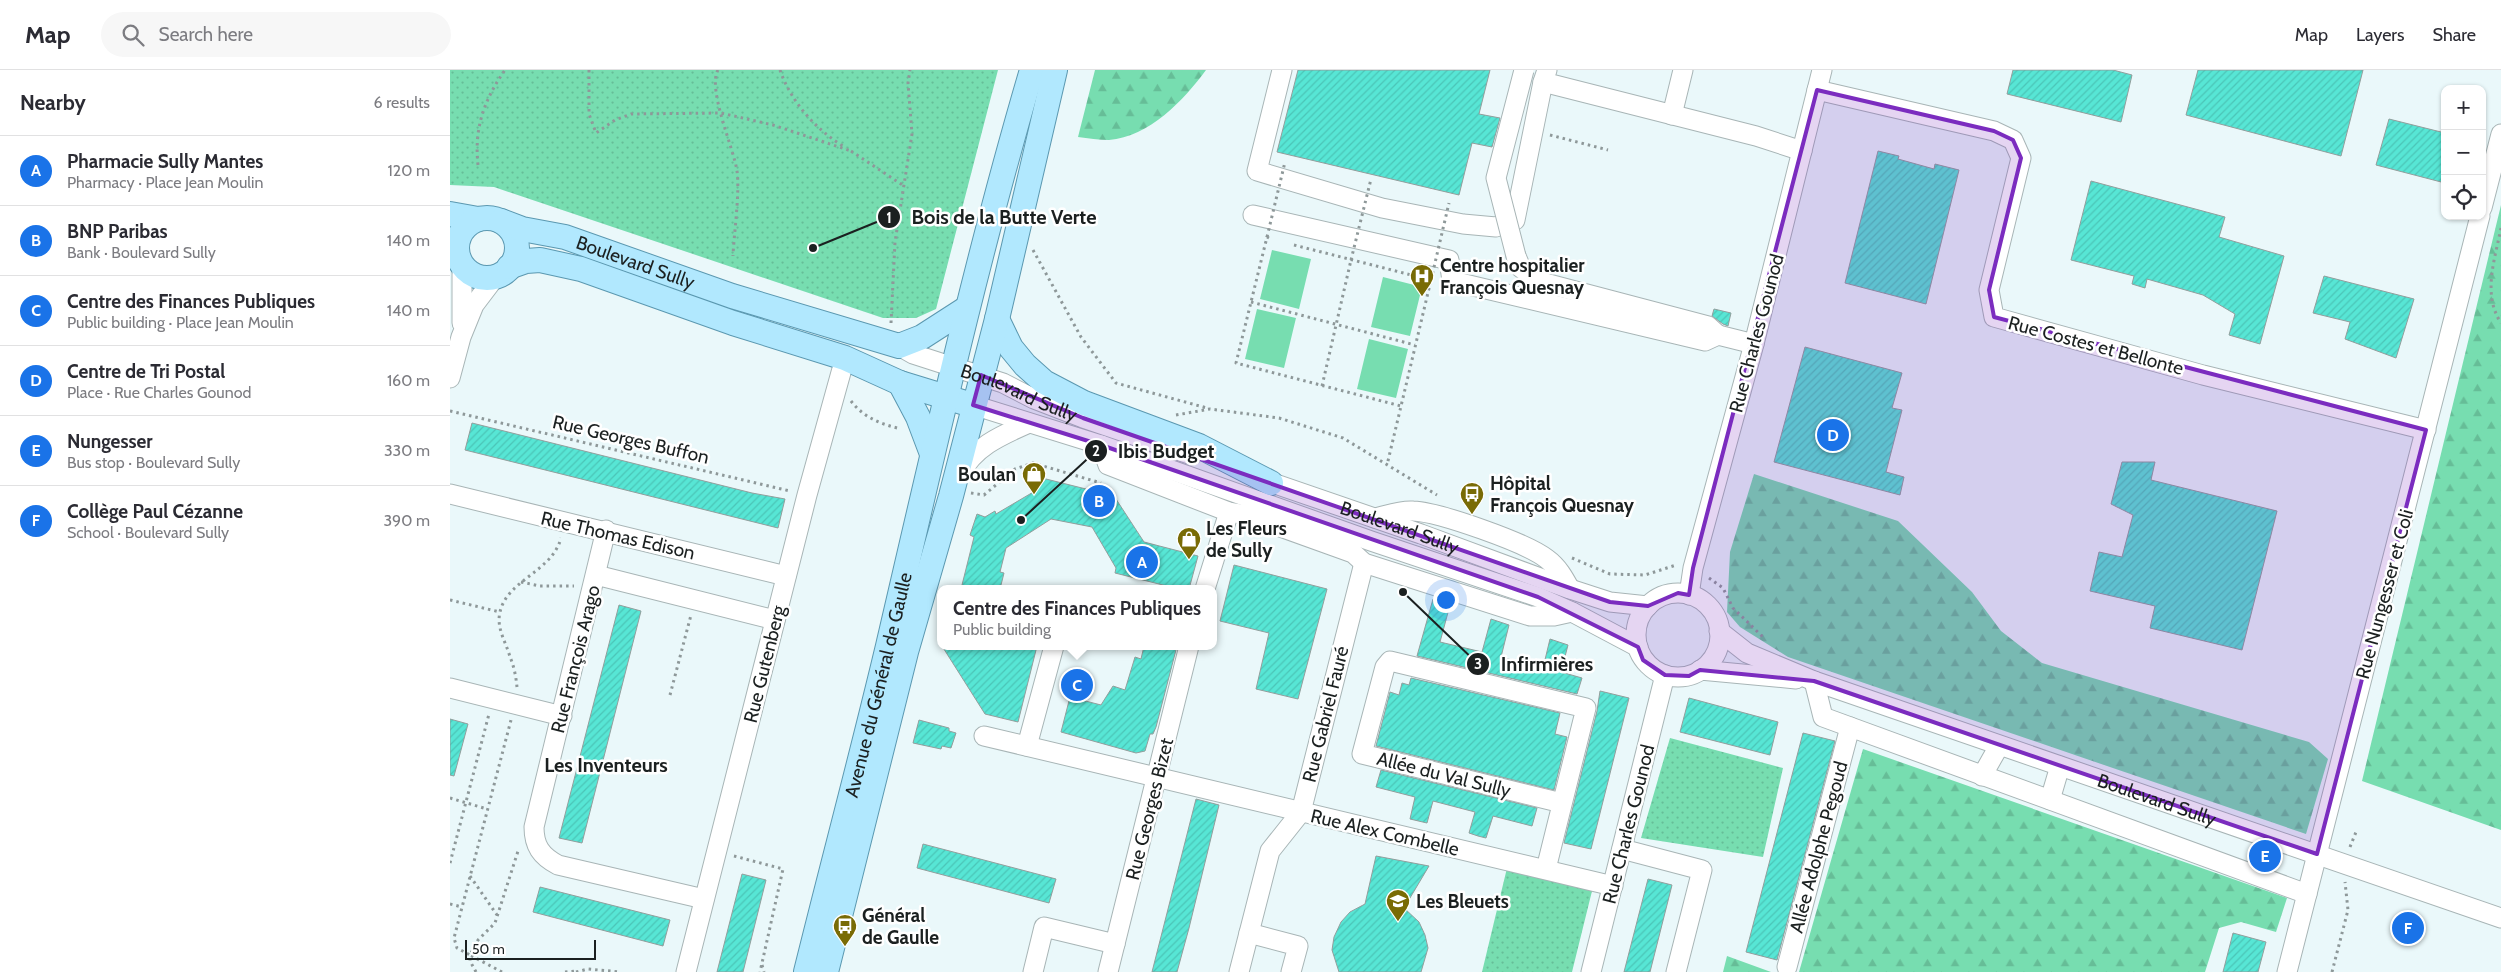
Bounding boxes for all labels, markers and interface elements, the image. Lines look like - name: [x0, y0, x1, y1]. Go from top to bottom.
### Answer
- search box: [101, 12, 451, 57]
- text: Map: [25, 20, 71, 49]
- icon: search: [119, 21, 147, 49]
- text: Search here: [159, 23, 253, 46]
- text: Map: [2295, 24, 2328, 46]
- text: Layers: [2356, 24, 2405, 46]
- text: Share: [2433, 24, 2476, 46]
- map controls: [2441, 85, 2486, 220]
- button: +: [2441, 85, 2486, 130]
- text: Nearby: [20, 90, 86, 115]
- text: 6 results: [374, 93, 430, 112]
- button: −: [2441, 130, 2486, 175]
- text: Pharmacie Sully Mantes: [67, 150, 263, 173]
- text: A: [31, 161, 41, 180]
- text: 120 m: [388, 161, 430, 180]
- text: Pharmacy · Place Jean Moulin: [67, 173, 263, 192]
- button: locate: [2441, 175, 2486, 220]
- callout: Bois de la Butte Verte: [877, 200, 1107, 235]
- text: Bois de la Butte Verte: [911, 205, 1097, 229]
- text: 1: [886, 209, 892, 227]
- text: BNP Paribas: [67, 220, 168, 243]
- text: B: [31, 231, 41, 250]
- text: 140 m: [387, 231, 430, 250]
- street label: Boulevard Sully: [573, 231, 698, 294]
- text: Bank · Boulevard Sully: [67, 243, 216, 262]
- street label: Rue Charles Gounod: [1724, 251, 1789, 415]
- place label: Centre hospitalier François Quesnay: [1440, 254, 1585, 299]
- hospital icon: Centre hospitalier François Quesnay: [1409, 263, 1435, 297]
- text: Centre des Finances Publiques: [67, 290, 315, 313]
- text: C: [31, 301, 41, 320]
- text: 140 m: [387, 301, 430, 320]
- street label: Rue Costes et Bellonte: [2006, 311, 2186, 380]
- text: Public building · Place Jean Moulin: [67, 313, 294, 332]
- street label: Boulevard Sully: [958, 359, 1081, 427]
- text: Centre de Tri Postal: [67, 360, 225, 383]
- text: D: [30, 371, 42, 390]
- text: 160 m: [387, 371, 430, 390]
- text: Place · Rue Charles Gounod: [67, 383, 251, 402]
- street label: Rue Georges Buffon: [550, 410, 711, 469]
- pin: D: [1817, 416, 1849, 454]
- text: Nungesser: [67, 430, 153, 453]
- callout: Ibis Budget: [1083, 434, 1225, 469]
- text: Ibis Budget: [1118, 439, 1214, 463]
- text: E: [31, 441, 41, 460]
- text: 330 m: [384, 441, 430, 460]
- text: 2: [1092, 442, 1100, 460]
- text: Bus stop · Boulevard Sully: [67, 453, 240, 472]
- shop icon: Boulan: [1021, 461, 1047, 495]
- place label: Boulan: [958, 463, 1016, 486]
- place label: Hôpital François Quesnay: [1490, 472, 1635, 517]
- bus stop icon: Hôpital François Quesnay: [1459, 481, 1485, 515]
- pin: B: [1083, 482, 1115, 520]
- street label: Boulevard Sully: [1337, 496, 1462, 559]
- text: Collège Paul Cézanne: [67, 500, 243, 523]
- street label: Rue Thomas Edison: [539, 507, 697, 564]
- street label: Rue Nungesser et Coli: [2351, 507, 2418, 681]
- text: F: [32, 511, 40, 530]
- text: 390 m: [383, 511, 430, 530]
- place label: Les Fleurs de Sully: [1206, 517, 1287, 562]
- text: School · Boulevard Sully: [67, 523, 229, 542]
- shop icon: Les Fleurs de Sully: [1176, 526, 1202, 560]
- pin: A: [1126, 543, 1158, 581]
- street label: Avenue du Général de Gaulle: [840, 570, 917, 800]
- street label: Rue François Arago: [546, 583, 605, 735]
- popup: [937, 585, 1217, 650]
- your location: [1433, 587, 1459, 613]
- text: Centre des Finances Publiques: [953, 597, 1201, 620]
- street label: Rue Gutenberg: [739, 603, 790, 725]
- text: Public building: [953, 620, 1051, 639]
- street label: Rue Gabriel Fauré: [1297, 643, 1354, 785]
- callout: Infirmières: [1465, 646, 1603, 681]
- text: Infirmières: [1501, 652, 1593, 676]
- text: 3: [1474, 655, 1482, 673]
- pin: C: [1061, 666, 1093, 704]
- street label: Rue Georges Bizet: [1121, 735, 1178, 882]
- street label: Rue Charles Gounod: [1598, 742, 1659, 906]
- street label: Allée du Val Sully: [1375, 747, 1514, 802]
- district label: Les Inventeurs: [544, 753, 668, 777]
- street label: Allée Adolphe Pegoud: [1784, 759, 1852, 935]
- street label: Boulevard Sully: [2094, 769, 2220, 831]
- street label: Rue Alex Combelle: [1308, 804, 1462, 861]
- pin: E: [2249, 837, 2281, 875]
- school or university icon: Les Bleuets: [1385, 888, 1411, 922]
- place label: Les Bleuets: [1416, 890, 1509, 913]
- place label: Général de Gaulle: [862, 904, 939, 949]
- pin: F: [2392, 909, 2424, 947]
- bus stop icon: Général de Gaulle: [832, 913, 858, 947]
- scale bar: [465, 937, 596, 960]
- text: 50 m: [472, 940, 505, 958]

